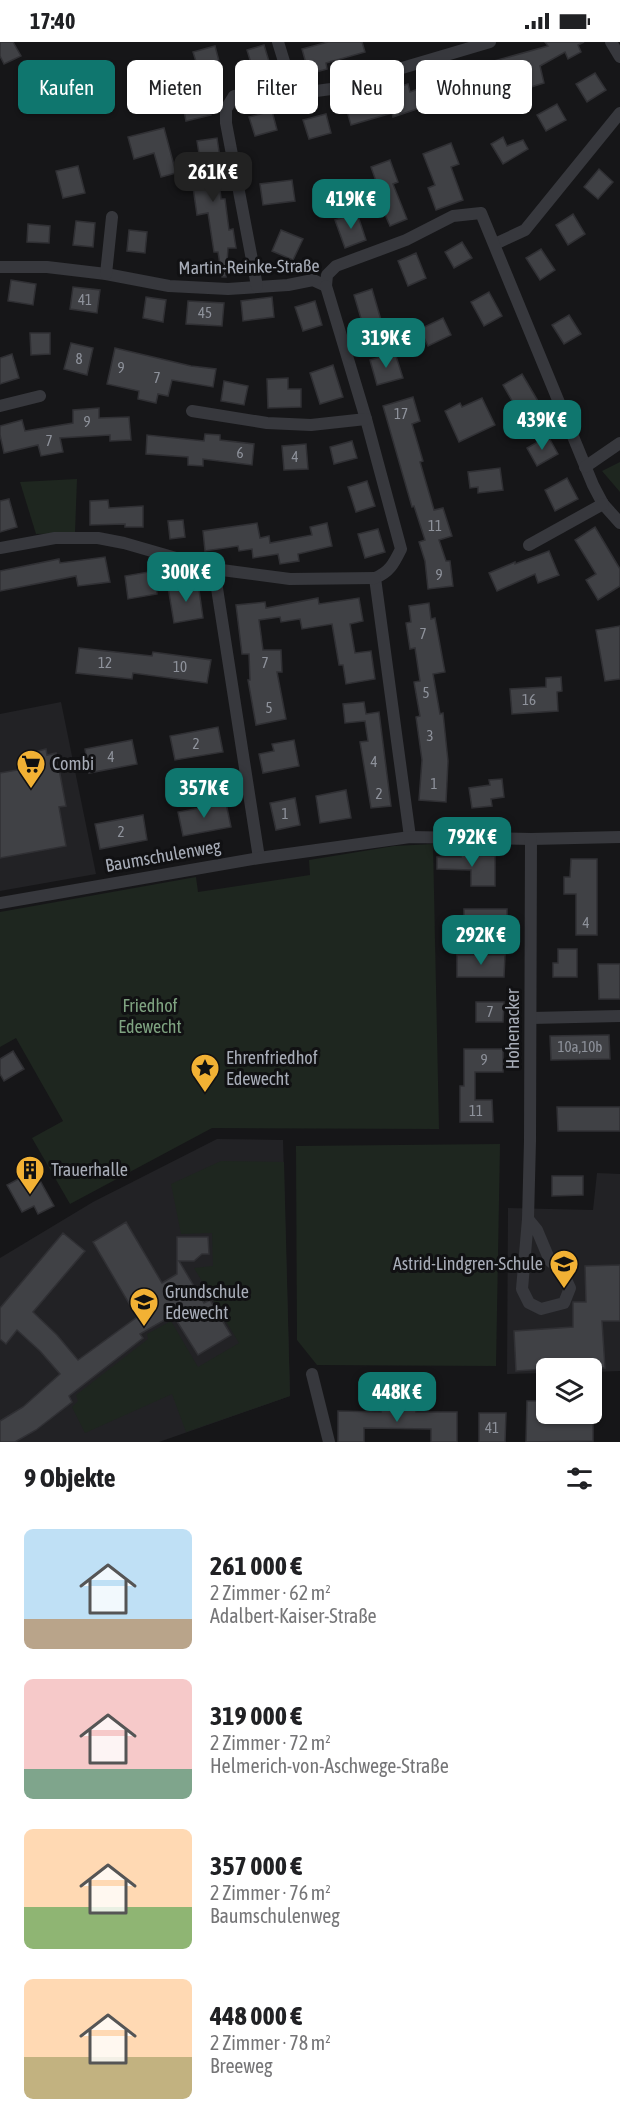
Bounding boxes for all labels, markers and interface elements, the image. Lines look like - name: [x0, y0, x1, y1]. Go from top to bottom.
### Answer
- text: 17:40: [30, 8, 75, 34]
- chip: Kaufen: [18, 60, 115, 114]
- chip: Mieten: [127, 60, 223, 114]
- chip: Filter: [235, 60, 318, 114]
- chip: Neu: [330, 60, 404, 114]
- chip: Wohnung: [416, 60, 532, 114]
- pin: 261K €: [164, 152, 262, 203]
- text: 261K €: [188, 160, 238, 183]
- pin: 419K €: [302, 179, 400, 230]
- text: 419K €: [326, 187, 376, 210]
- street label: Martin-Reinke-Straße: [178, 255, 320, 278]
- house number: 41: [78, 291, 92, 308]
- house number: 45: [198, 304, 212, 321]
- pin: 319K €: [337, 318, 435, 369]
- text: 319K €: [361, 326, 411, 349]
- house number: 8: [75, 350, 83, 367]
- house number: 9: [117, 359, 125, 376]
- house number: 7: [153, 369, 161, 386]
- pin: 439K €: [493, 400, 591, 451]
- house number: 17: [394, 405, 408, 422]
- text: 439K €: [517, 408, 567, 431]
- house number: 9: [83, 413, 91, 430]
- house number: 7: [45, 432, 53, 449]
- house number: 6: [236, 444, 244, 461]
- house number: 4: [291, 448, 299, 465]
- house number: 11: [428, 517, 442, 534]
- pin: 300K €: [137, 552, 235, 603]
- text: 300K €: [161, 560, 211, 583]
- house number: 9: [435, 566, 443, 583]
- house number: 7: [419, 625, 427, 642]
- house number: 12: [98, 654, 112, 671]
- house number: 7: [261, 654, 269, 671]
- house number: 10: [173, 658, 187, 675]
- house number: 5: [422, 684, 430, 701]
- house number: 16: [522, 691, 536, 708]
- house number: 5: [265, 699, 273, 716]
- house number: 3: [426, 727, 434, 744]
- house number: 2: [192, 735, 200, 752]
- supermarket icon: Combi: [15, 748, 47, 790]
- house number: 4: [107, 748, 115, 765]
- place label: Combi: [52, 753, 94, 774]
- house number: 4: [370, 753, 378, 770]
- pin: 357K €: [155, 768, 253, 819]
- house number: 1: [430, 775, 438, 792]
- text: 357K €: [179, 776, 229, 799]
- house number: 2: [375, 785, 383, 802]
- house number: 1: [281, 805, 289, 822]
- pin: 792K €: [423, 817, 521, 868]
- house number: 2: [117, 823, 125, 840]
- text: 792K €: [447, 825, 497, 848]
- street label: Baumschulenweg: [103, 835, 223, 876]
- house number: 4: [582, 914, 590, 931]
- pin: 292K €: [432, 915, 530, 966]
- text: 292K €: [456, 923, 506, 946]
- street label: Hohenacker: [502, 988, 523, 1069]
- park label: Friedhof Edewecht: [118, 995, 182, 1037]
- house number: 7: [486, 1003, 494, 1020]
- house number: 10a,10b: [558, 1038, 602, 1055]
- place label: Ehrenfriedhof Edewecht: [226, 1047, 318, 1089]
- house number: 9: [480, 1051, 488, 1068]
- place icon: Ehrenfriedhof Edewecht: [189, 1052, 221, 1094]
- house number: 11: [469, 1102, 483, 1119]
- building icon: Trauerhalle: [14, 1154, 46, 1196]
- place label: Trauerhalle: [51, 1159, 128, 1180]
- school or university icon: Astrid-Lindgren-Schule: [548, 1248, 580, 1290]
- place label: Astrid-Lindgren-Schule: [393, 1253, 543, 1274]
- place label: Grundschule Edewecht: [165, 1281, 249, 1323]
- school or university icon: Grundschule Edewecht: [128, 1286, 160, 1328]
- map controls: [536, 1358, 602, 1424]
- button: layers: [536, 1358, 602, 1424]
- pin: 448K €: [348, 1372, 446, 1423]
- text: 448K €: [372, 1380, 422, 1403]
- house number: 41: [485, 1419, 499, 1436]
- icon: filters: [563, 1462, 596, 1495]
- text: 9 Objekte: [24, 1463, 116, 1493]
- text: 261 000 €: [210, 1551, 302, 1581]
- icon: home: [72, 1553, 144, 1625]
- text: 2 Zimmer · 62 m²: [210, 1581, 331, 1604]
- text: Adalbert-Kaiser-Straße: [210, 1604, 377, 1627]
- text: 319 000 €: [210, 1701, 302, 1731]
- icon: home: [72, 1703, 144, 1775]
- text: 2 Zimmer · 72 m²: [210, 1731, 331, 1754]
- text: Helmerich-von-Aschwege-Straße: [210, 1754, 449, 1777]
- text: 357 000 €: [210, 1851, 302, 1881]
- icon: home: [72, 1853, 144, 1925]
- text: 2 Zimmer · 76 m²: [210, 1881, 331, 1904]
- text: Baumschulenweg: [210, 1904, 340, 1927]
- text: 448 000 €: [210, 2001, 302, 2031]
- icon: home: [72, 2003, 144, 2075]
- text: 2 Zimmer · 78 m²: [210, 2031, 331, 2054]
- text: Breeweg: [210, 2054, 273, 2077]

